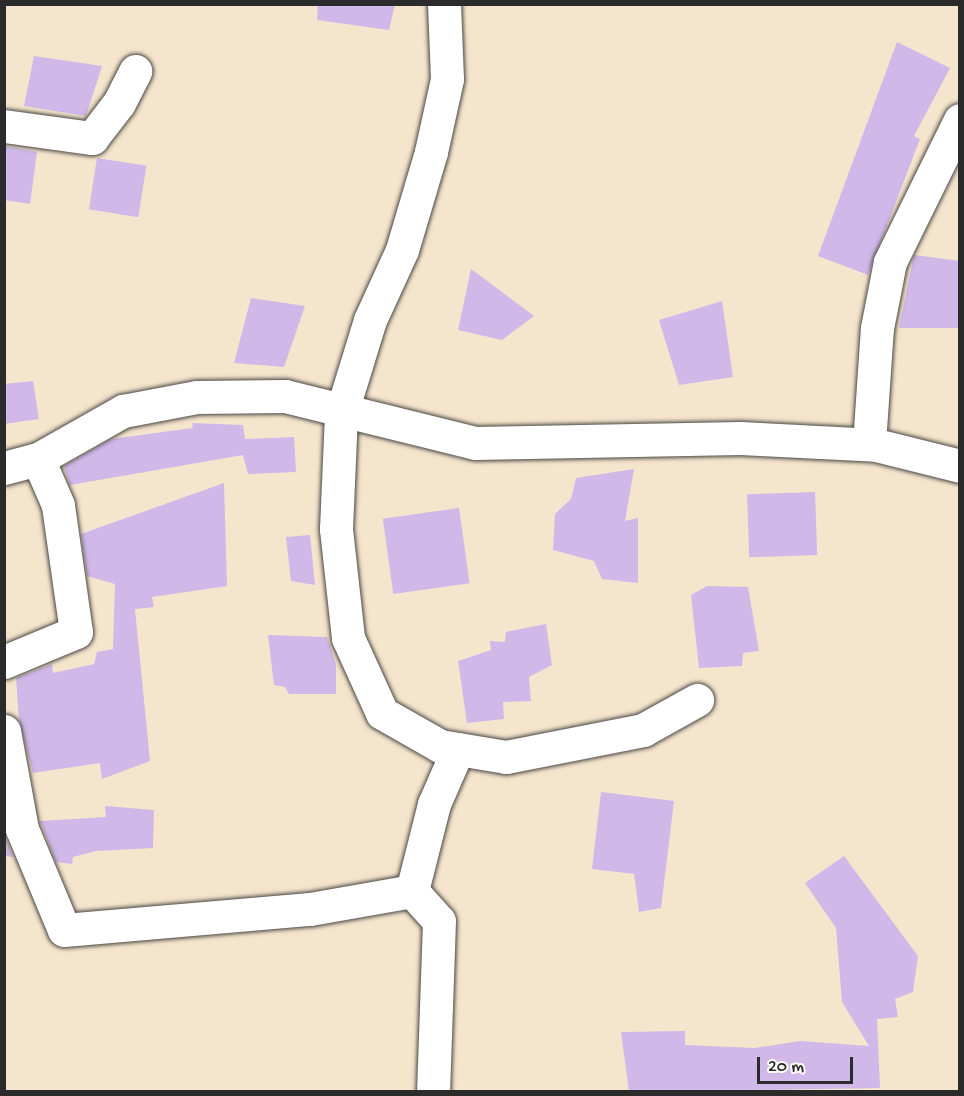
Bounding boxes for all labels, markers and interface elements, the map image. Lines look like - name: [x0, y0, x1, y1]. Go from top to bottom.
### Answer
- scale bar: [760, 1045, 856, 1083]
- text: 20 m: [768, 1057, 804, 1078]

